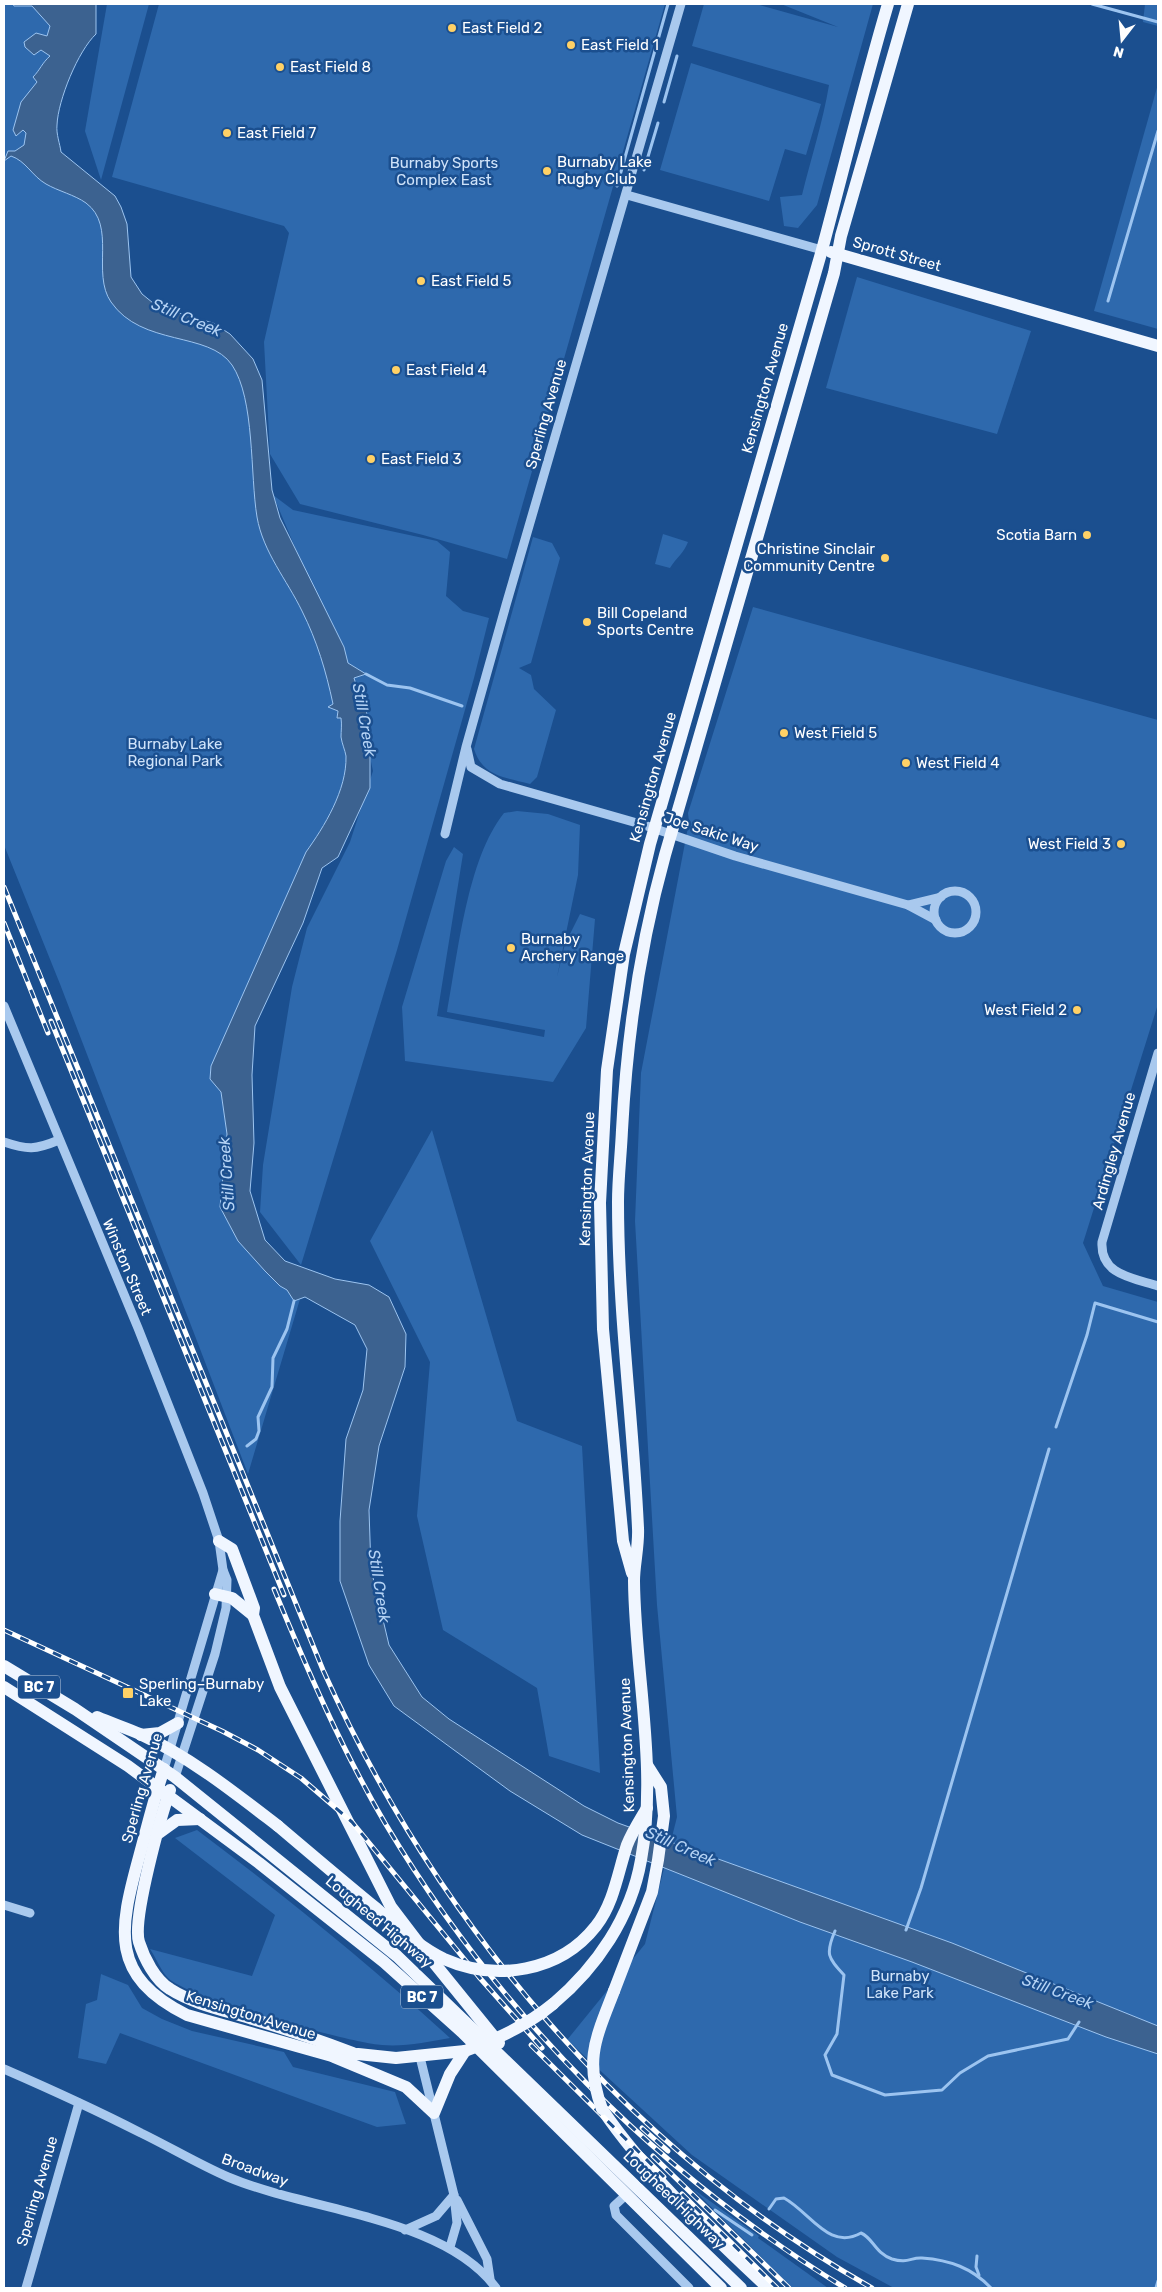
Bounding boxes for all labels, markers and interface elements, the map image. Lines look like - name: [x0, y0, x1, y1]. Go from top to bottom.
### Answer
- north arrow: [1097, 15, 1147, 65]
- place label: East Field 2: [462, 19, 543, 37]
- marker: East Field 2: [446, 22, 458, 34]
- place label: East Field 1: [581, 36, 659, 54]
- marker: East Field 1: [565, 39, 577, 51]
- text: N: [1111, 42, 1126, 62]
- place label: East Field 8: [290, 58, 371, 76]
- marker: East Field 8: [274, 61, 286, 73]
- place label: East Field 7: [237, 124, 317, 142]
- marker: East Field 7: [221, 127, 233, 139]
- place label: Burnaby Lake Rugby Club: [557, 153, 652, 188]
- park label: Burnaby Sports Complex East: [390, 154, 499, 189]
- marker: Burnaby Lake Rugby Club: [541, 165, 553, 177]
- street label: Sprott Street: [851, 233, 943, 275]
- place label: East Field 5: [431, 272, 512, 290]
- marker: East Field 5: [415, 275, 427, 287]
- water label: Still Creek: [149, 294, 225, 341]
- street label: Kensington Avenue: [738, 321, 792, 455]
- street label: Sperling Avenue: [522, 357, 570, 471]
- place label: East Field 4: [406, 361, 487, 379]
- marker: East Field 4: [390, 364, 402, 376]
- place label: East Field 3: [381, 450, 462, 468]
- marker: East Field 3: [365, 453, 377, 465]
- place label: Scotia Barn: [996, 526, 1077, 544]
- marker: Scotia Barn: [1081, 529, 1093, 541]
- place label: Christine Sinclair Community Centre: [743, 540, 875, 575]
- marker: Christine Sinclair Community Centre: [879, 552, 891, 564]
- place label: Bill Copeland Sports Centre: [597, 604, 694, 639]
- marker: Bill Copeland Sports Centre: [581, 616, 593, 628]
- water label: Still Creek: [349, 682, 380, 759]
- street label: Kensington Avenue: [626, 710, 680, 844]
- place label: West Field 5: [794, 724, 877, 742]
- marker: West Field 5: [778, 727, 790, 739]
- park label: Burnaby Lake Regional Park: [127, 735, 223, 770]
- place label: West Field 4: [916, 754, 1000, 772]
- marker: West Field 4: [900, 757, 912, 769]
- street label: Joe Sakic Way: [661, 808, 761, 856]
- place label: West Field 3: [1028, 835, 1111, 853]
- marker: West Field 3: [1115, 838, 1127, 850]
- place label: Burnaby Archery Range: [521, 930, 624, 965]
- marker: Burnaby Archery Range: [505, 942, 517, 954]
- place label: West Field 2: [984, 1001, 1067, 1019]
- marker: West Field 2: [1071, 1004, 1083, 1016]
- street label: Ardingley Avenue: [1089, 1090, 1139, 1212]
- street label: Kensington Avenue: [576, 1111, 598, 1247]
- water label: Still Creek: [214, 1135, 239, 1212]
- street label: Winston Street: [99, 1216, 155, 1318]
- water label: Still Creek: [364, 1548, 395, 1625]
- road number: BC 7: [18, 1675, 60, 1698]
- place label: Sperling–Burnaby Lake: [139, 1675, 264, 1710]
- street label: Kensington Avenue: [616, 1677, 638, 1813]
- marker: Sperling–Burnaby Lake: [121, 1686, 135, 1700]
- street label: Sperling Avenue: [118, 1731, 166, 1845]
- water label: Still Creek: [643, 1823, 719, 1871]
- street label: Lougheed Highway: [322, 1872, 436, 1972]
- park label: Burnaby Lake Park: [866, 1967, 934, 2002]
- water label: Still Creek: [1020, 1970, 1097, 2013]
- road number: BC 7: [401, 1985, 443, 2008]
- street label: Kensington Avenue: [184, 1987, 318, 2043]
- street label: Sperling Avenue: [13, 2134, 61, 2248]
- street label: Lougheed Highway: [620, 2147, 728, 2253]
- street label: Broadway: [219, 2150, 291, 2190]

